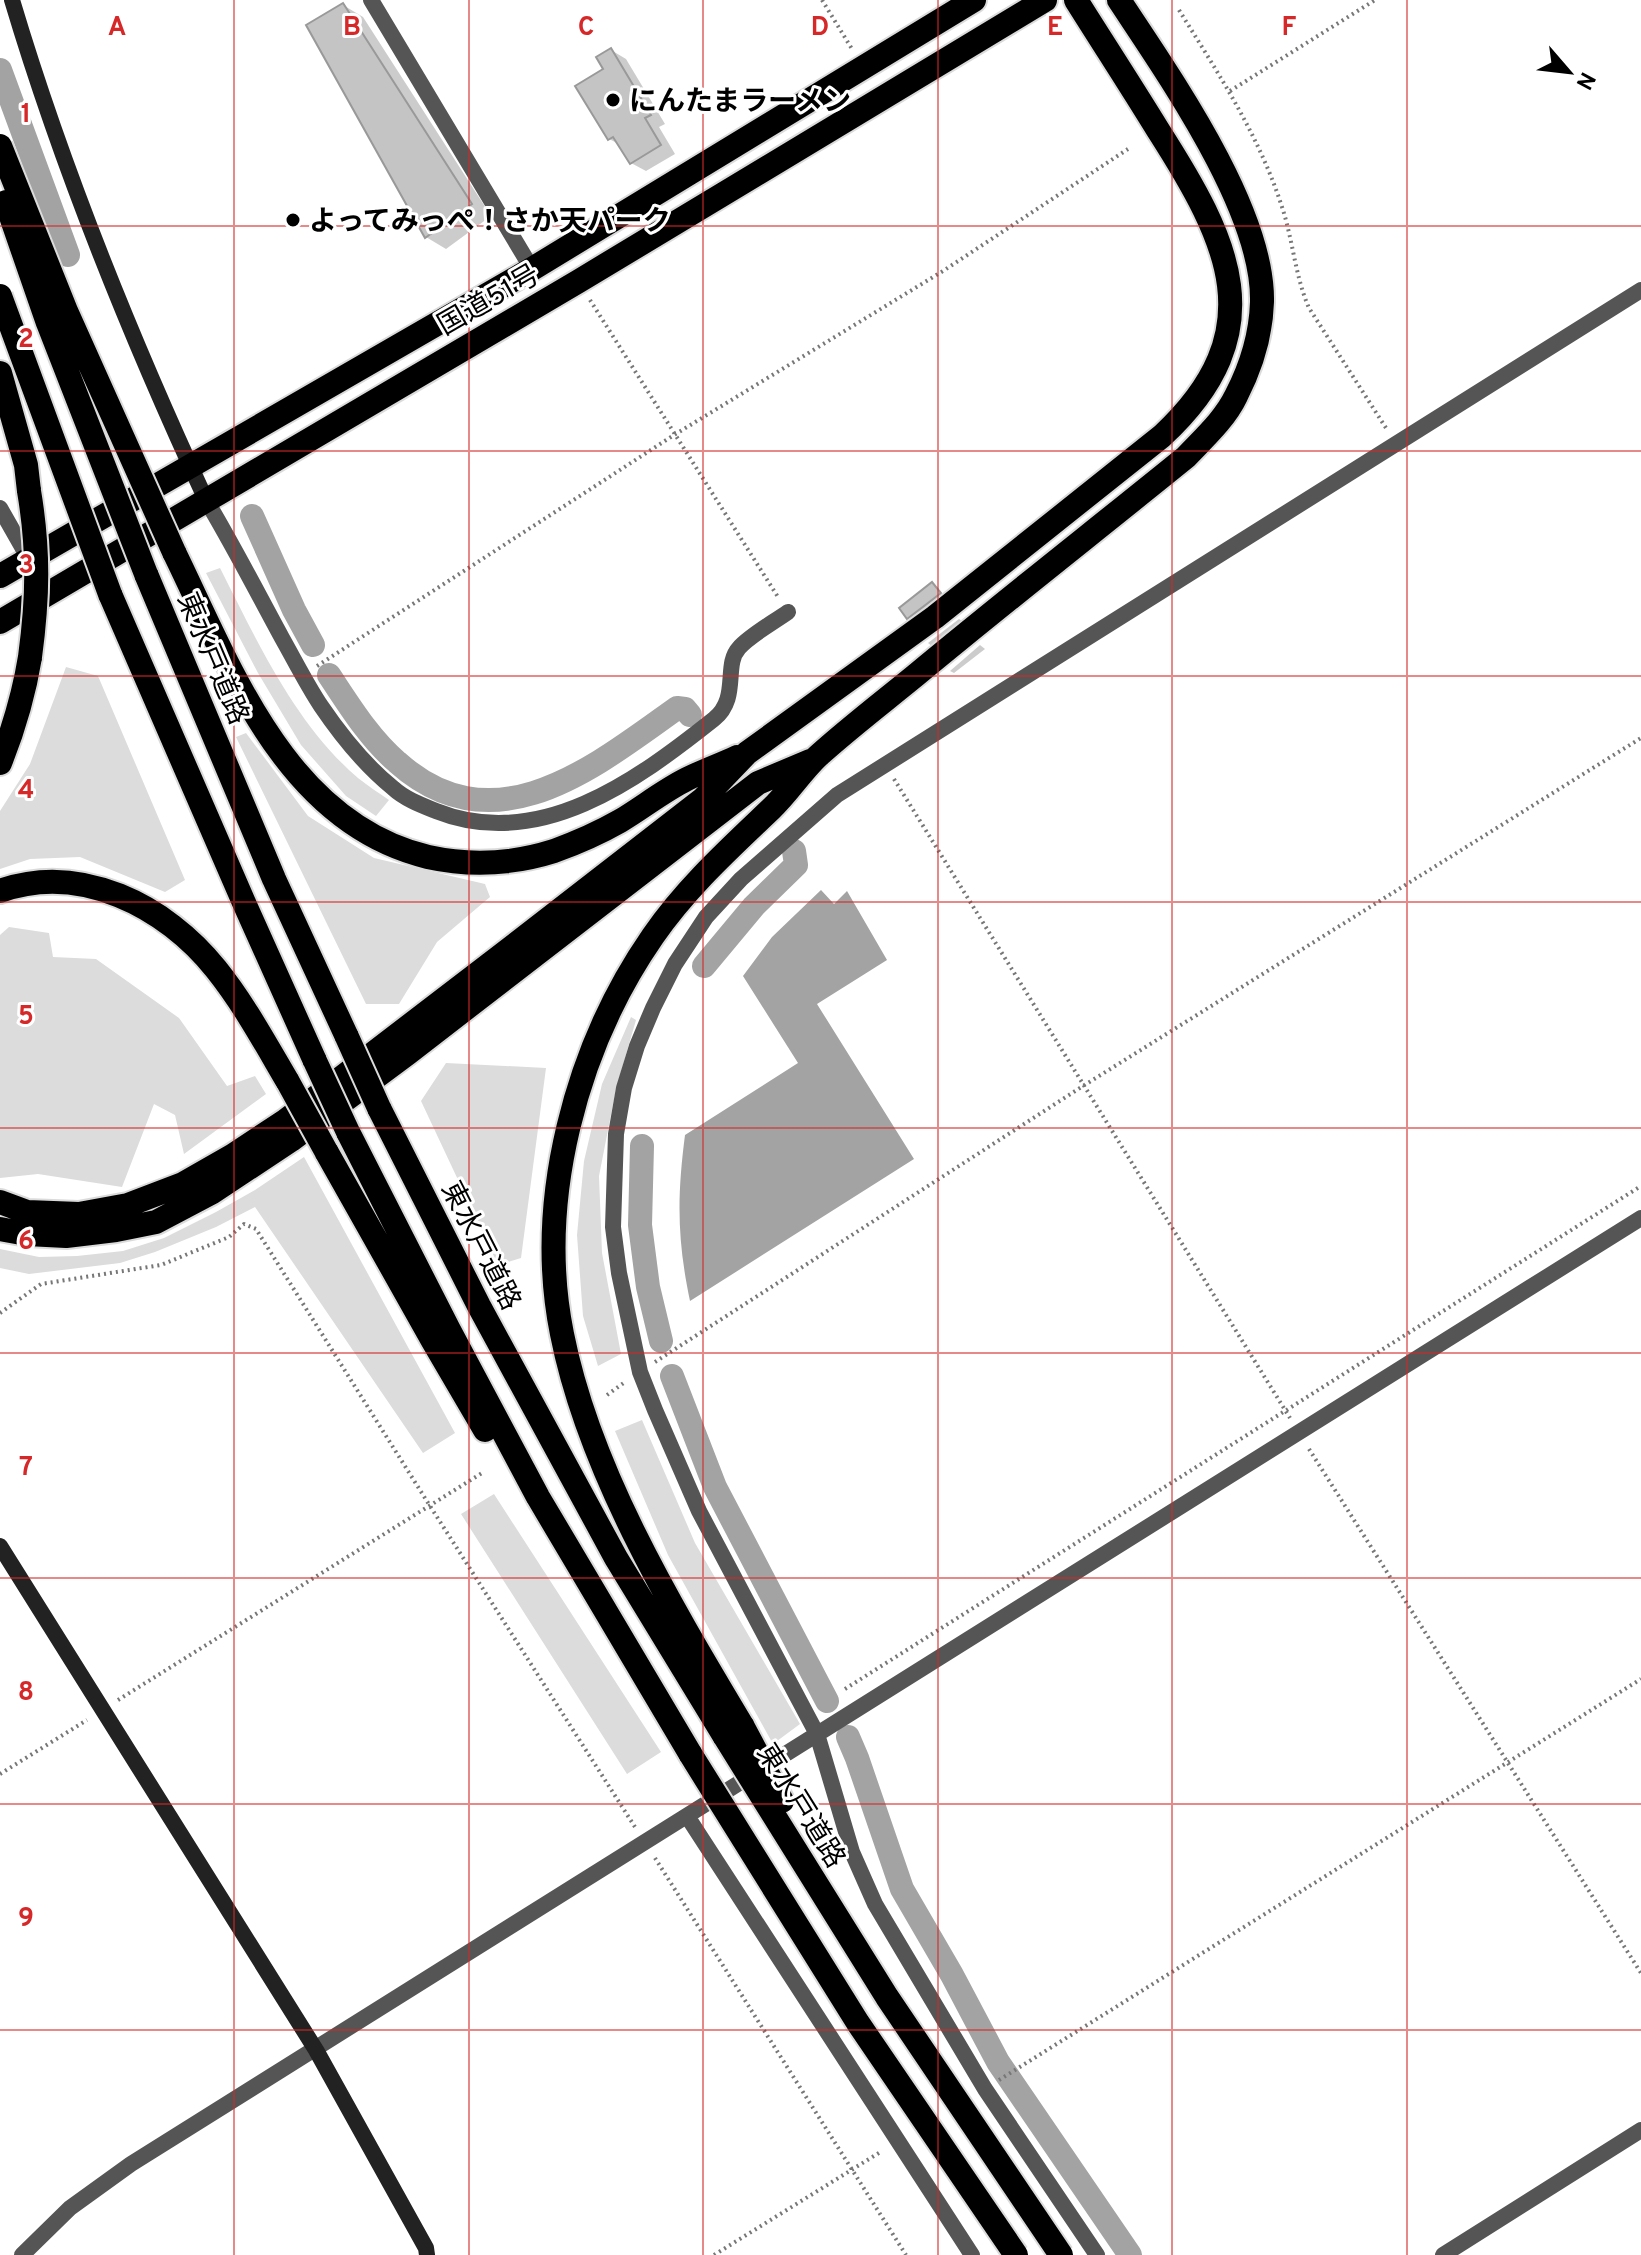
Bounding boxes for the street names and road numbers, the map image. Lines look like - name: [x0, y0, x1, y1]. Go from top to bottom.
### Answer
- street label: 国道51号: [432, 258, 547, 345]
- street label: 東水戸道路: [167, 588, 255, 731]
- street label: 東水戸道路: [432, 1176, 527, 1317]
- street label: 東水戸道路: [747, 1738, 852, 1875]

